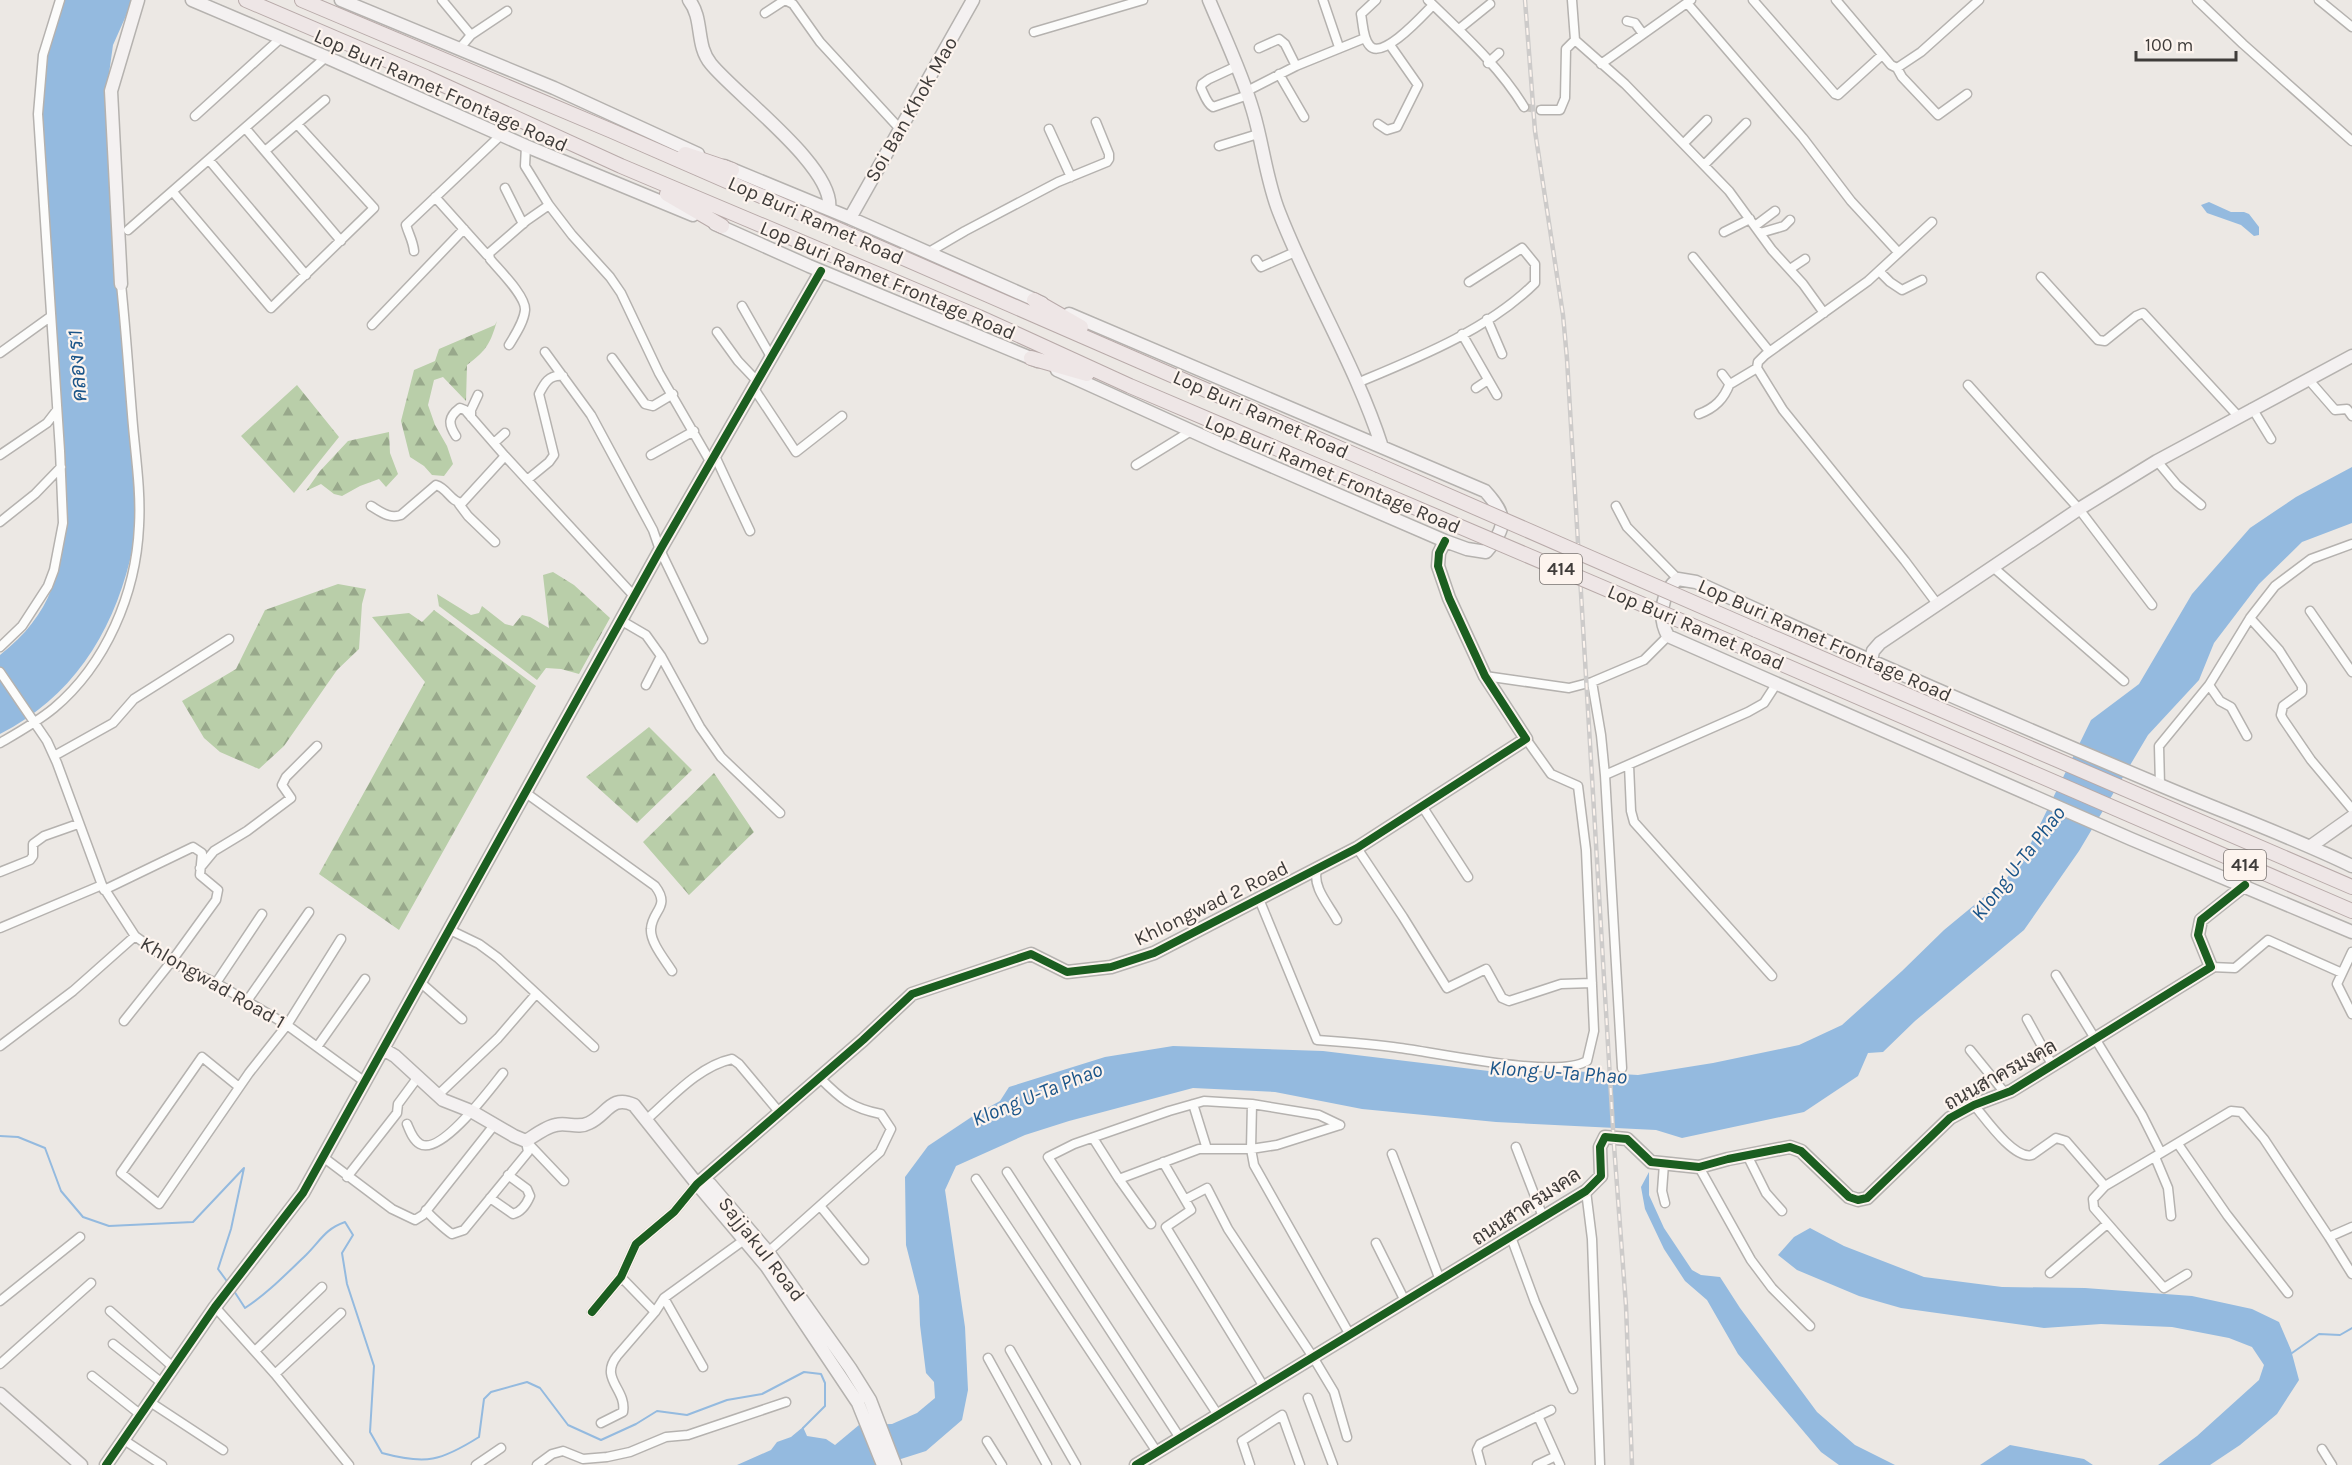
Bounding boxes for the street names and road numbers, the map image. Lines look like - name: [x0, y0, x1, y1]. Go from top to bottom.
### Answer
- street label: Lop Buri Ramet Frontage Road: [310, 24, 571, 157]
- street label: Soi Ban Khok Mao: [860, 32, 962, 186]
- street label: Lop Buri Ramet Road: [724, 171, 907, 270]
- street label: Lop Buri Ramet Frontage Road: [757, 216, 1019, 345]
- street label: Lop Buri Ramet Road: [1169, 365, 1352, 464]
- street label: Lop Buri Ramet Frontage Road: [1202, 410, 1464, 539]
- road number: 414: [1540, 554, 1582, 584]
- street label: Lop Buri Ramet Frontage Road: [1694, 574, 1955, 707]
- street label: Lop Buri Ramet Road: [1604, 580, 1788, 675]
- road number: 414: [2224, 850, 2266, 880]
- street label: Khlongwad 2 Road: [1130, 856, 1292, 951]
- street label: Khlongwad Road 1: [136, 932, 289, 1033]
- street label: ถนนสาครมงคล: [1940, 1034, 2061, 1115]
- street label: ถนนสาครมงคล: [1468, 1163, 1585, 1250]
- street label: Sajjakul Road: [714, 1192, 810, 1306]

